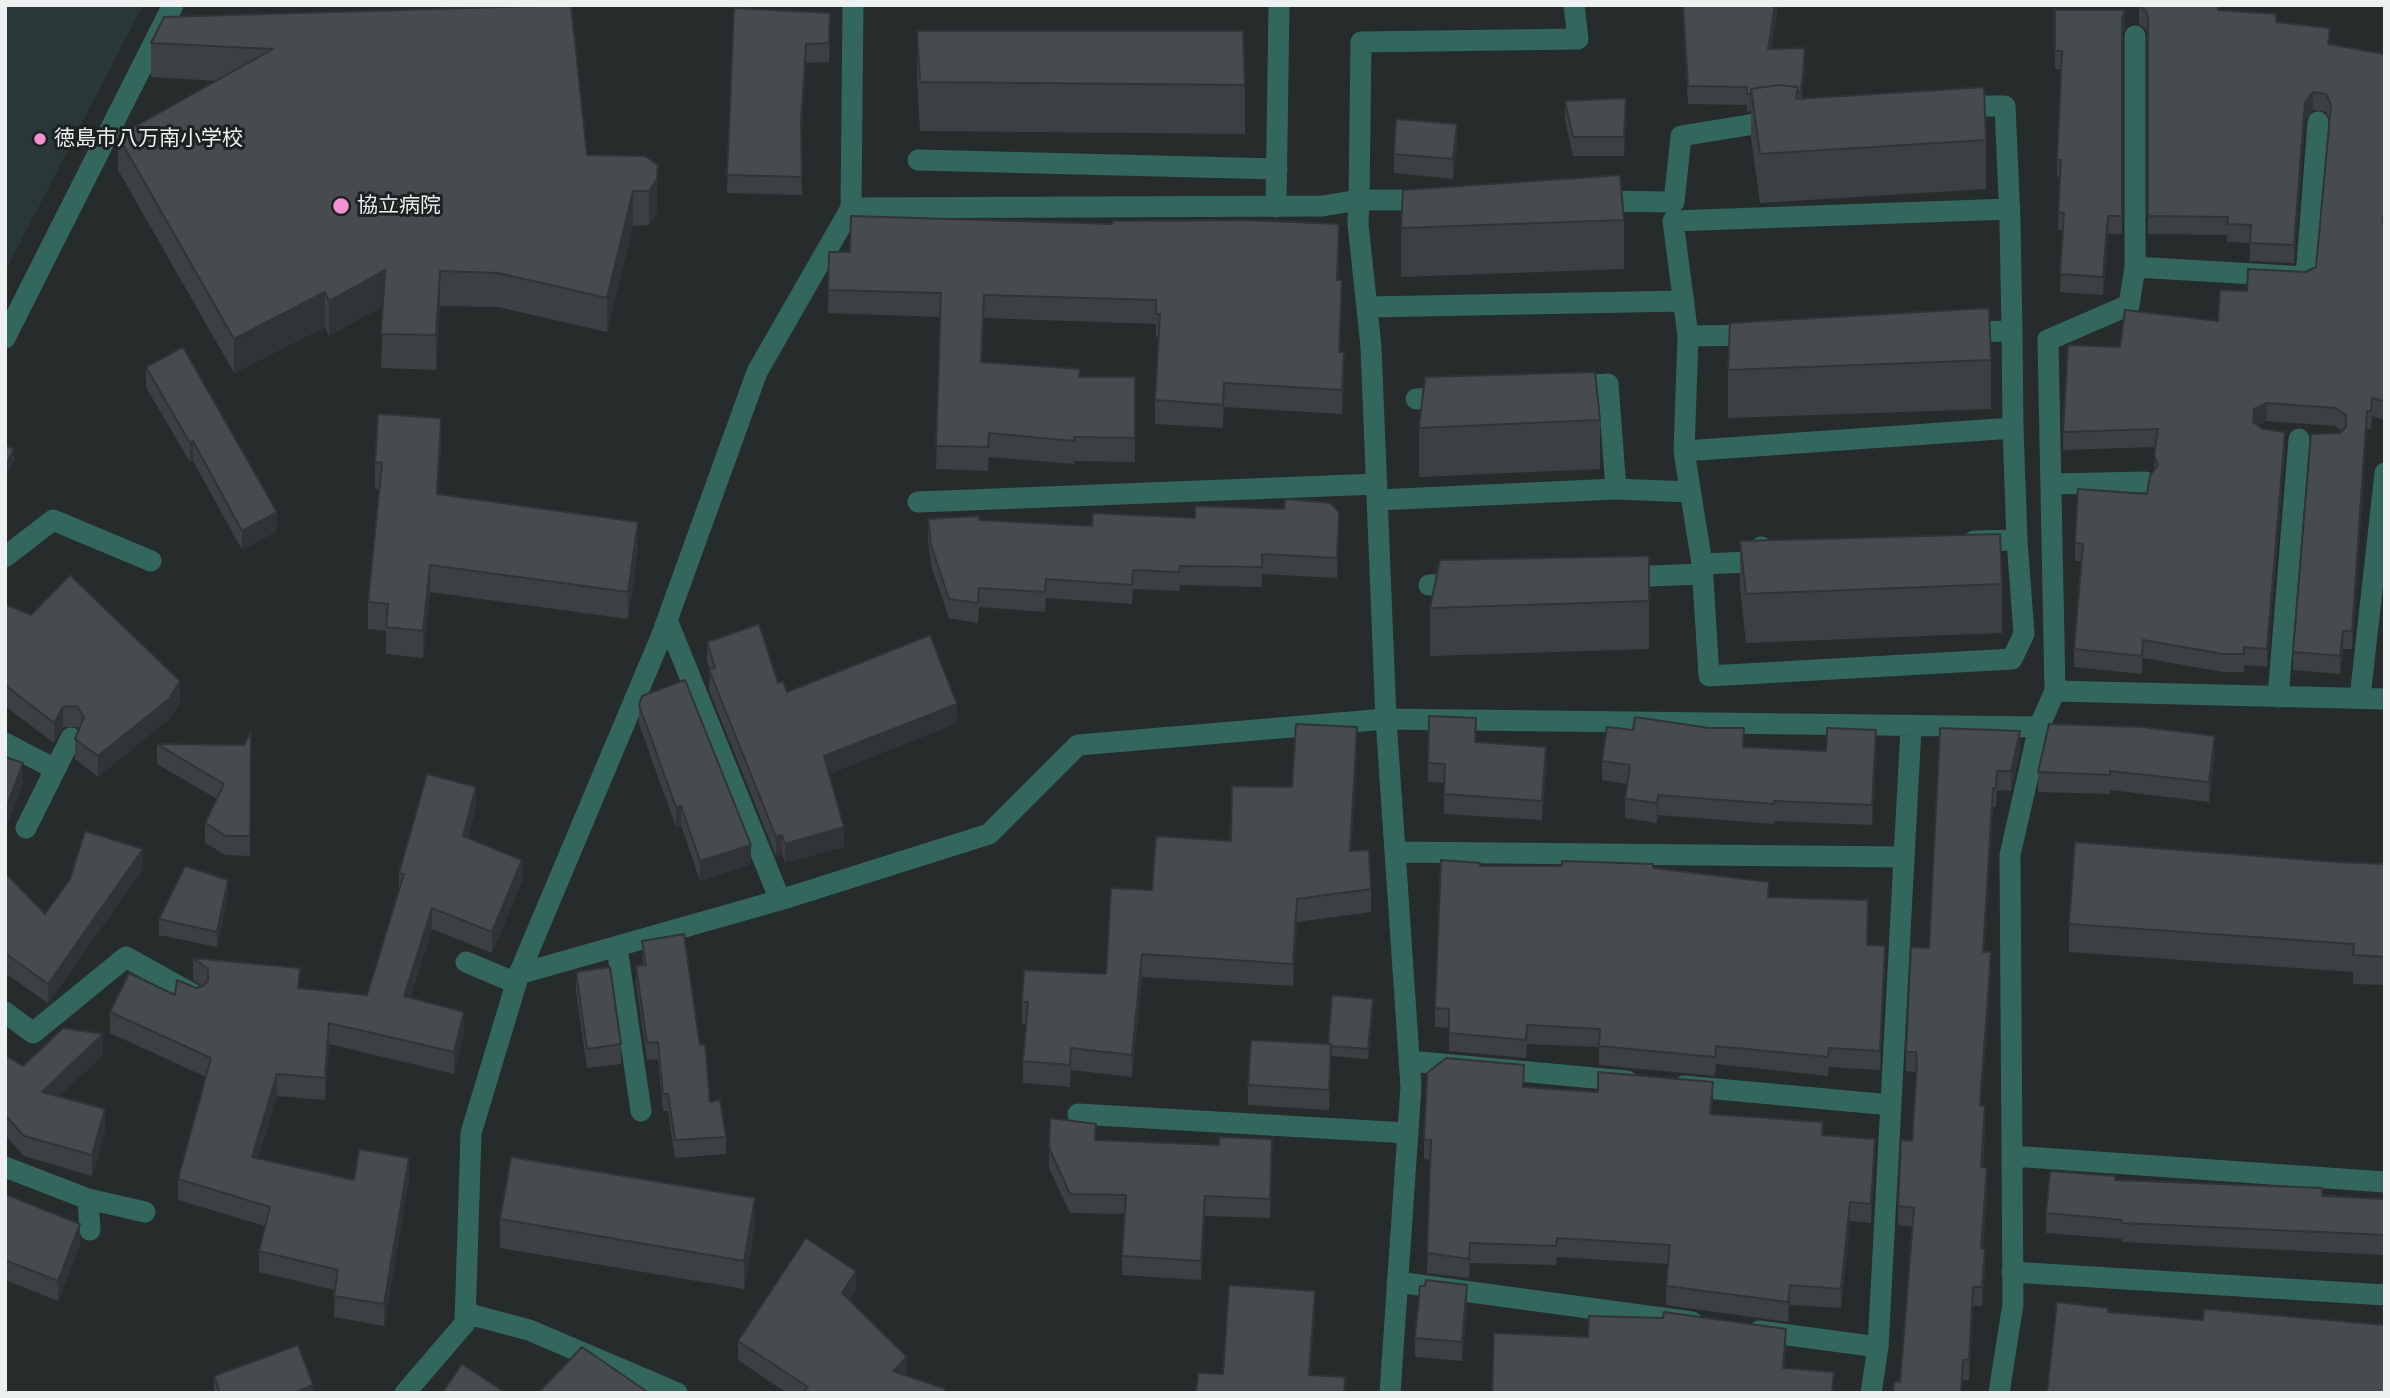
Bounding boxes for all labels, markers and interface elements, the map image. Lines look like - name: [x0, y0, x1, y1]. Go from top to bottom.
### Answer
- place label: 徳島市八万南小学校: [54, 126, 243, 152]
- marker: 徳島市八万南小学校: [32, 131, 48, 147]
- place label: 協立病院: [357, 193, 441, 219]
- marker: 協立病院: [331, 196, 351, 216]

